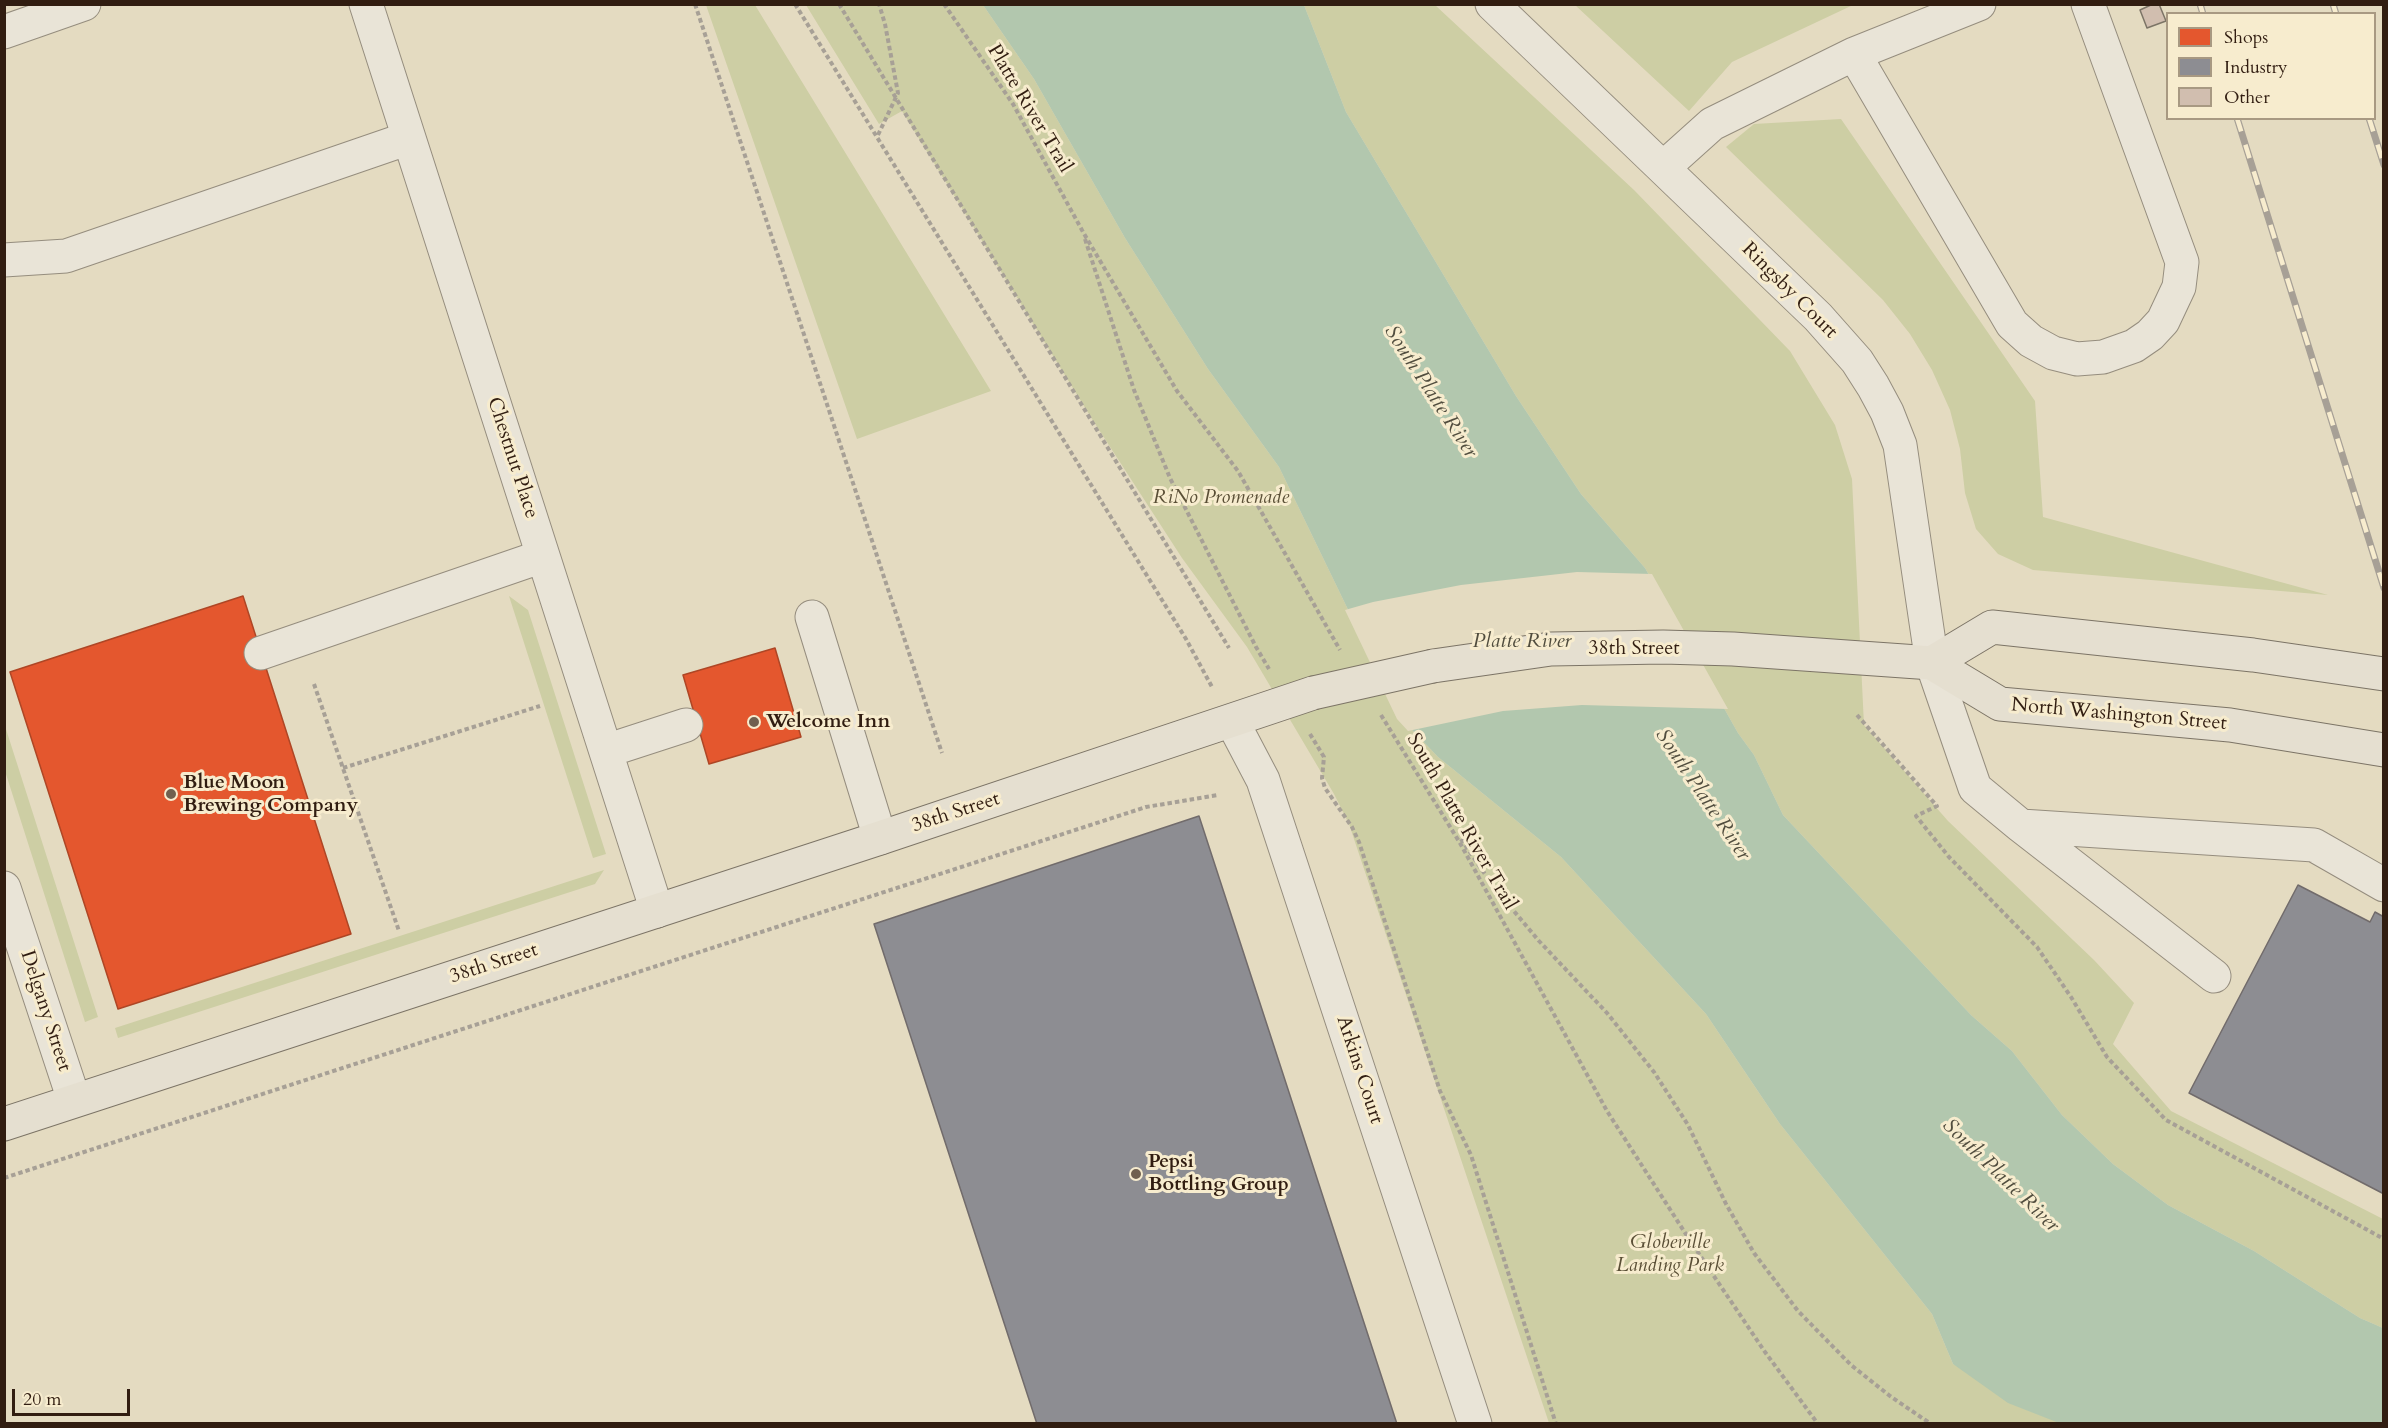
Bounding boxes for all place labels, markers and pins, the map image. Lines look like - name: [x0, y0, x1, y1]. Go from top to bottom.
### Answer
- place label: Welcome Inn: [766, 710, 890, 734]
- marker: Welcome Inn: [747, 715, 761, 729]
- place label: Blue Moon Brewing Company: [183, 771, 358, 818]
- marker: Blue Moon Brewing Company: [164, 787, 178, 801]
- place label: Pepsi Bottling Group: [1148, 1150, 1289, 1197]
- marker: Pepsi Bottling Group: [1129, 1167, 1143, 1181]

